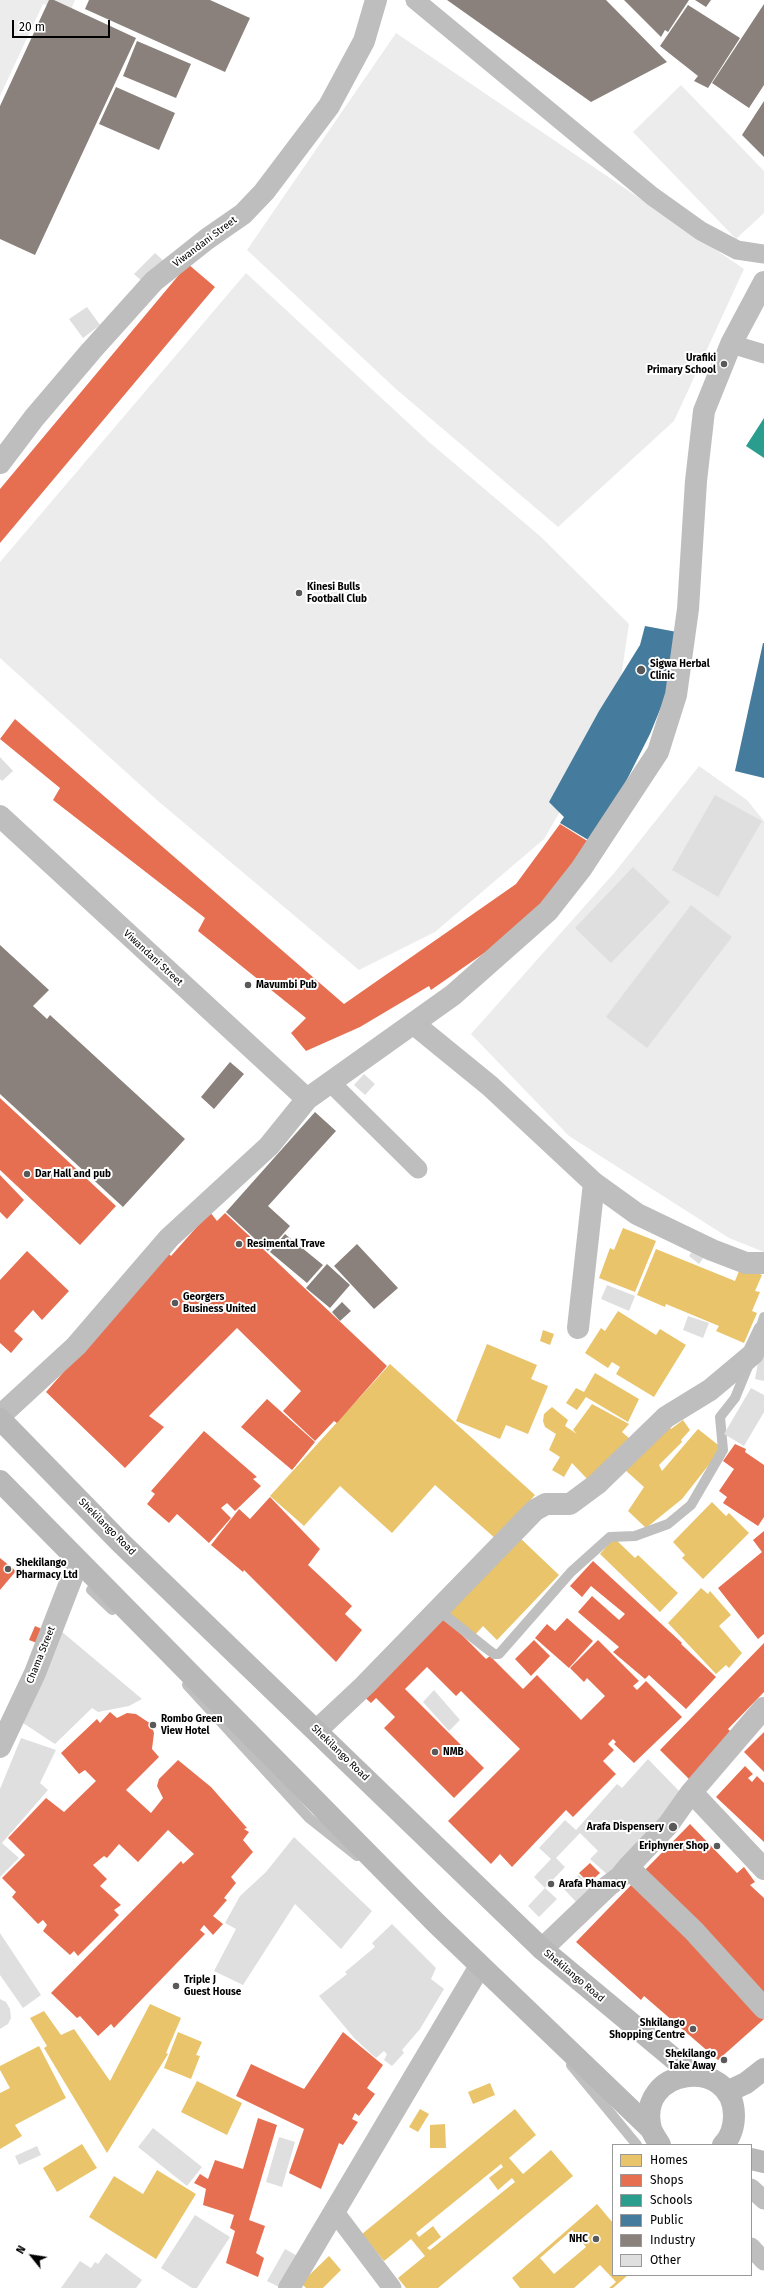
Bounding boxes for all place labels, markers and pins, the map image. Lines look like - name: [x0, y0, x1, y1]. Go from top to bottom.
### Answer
- place label: Urafiki Primary School: [647, 352, 716, 376]
- marker: Urafiki Primary School: [719, 359, 729, 369]
- place label: Kinesi Bulls Football Club: [307, 581, 367, 604]
- marker: Kinesi Bulls Football Club: [294, 588, 304, 598]
- place label: Sigwa Herbal Clinic: [650, 658, 710, 682]
- marker: Sigwa Herbal Clinic: [635, 664, 647, 676]
- place label: Mavumbi Pub: [256, 979, 317, 991]
- marker: Mavumbi Pub: [243, 980, 253, 990]
- place label: Dar Hall and pub: [35, 1168, 111, 1180]
- marker: Dar Hall and pub: [22, 1169, 32, 1179]
- place label: Resimental Trave: [247, 1238, 325, 1250]
- marker: Resimental Trave: [234, 1239, 244, 1249]
- place label: Georgers Business United: [183, 1291, 256, 1314]
- marker: Georgers Business United: [170, 1298, 180, 1308]
- place label: Shekilango Pharmacy Ltd: [16, 1557, 78, 1580]
- marker: Shekilango Pharmacy Ltd: [3, 1564, 13, 1574]
- place label: Rombo Green View Hotel: [161, 1713, 222, 1736]
- marker: Rombo Green View Hotel: [148, 1720, 158, 1730]
- place label: NMB: [443, 1746, 464, 1758]
- marker: NMB: [430, 1747, 440, 1757]
- place label: Arafa Dispensery: [587, 1821, 664, 1833]
- marker: Arafa Dispensery: [667, 1821, 679, 1833]
- place label: Eriphyner Shop: [639, 1840, 709, 1852]
- marker: Eriphyner Shop: [712, 1841, 722, 1851]
- place label: Arafa Phamacy: [559, 1878, 626, 1890]
- marker: Arafa Phamacy: [546, 1879, 556, 1889]
- place label: Triple J Guest House: [184, 1974, 241, 1998]
- marker: Triple J Guest House: [171, 1981, 181, 1991]
- place label: Shkilango Shopping Centre: [609, 2017, 685, 2040]
- marker: Shkilango Shopping Centre: [688, 2024, 698, 2034]
- place label: Shekilango Take Away: [665, 2048, 716, 2072]
- marker: Shekilango Take Away: [719, 2055, 729, 2065]
- place label: NHC: [569, 2233, 588, 2245]
- marker: NHC: [591, 2234, 601, 2244]

